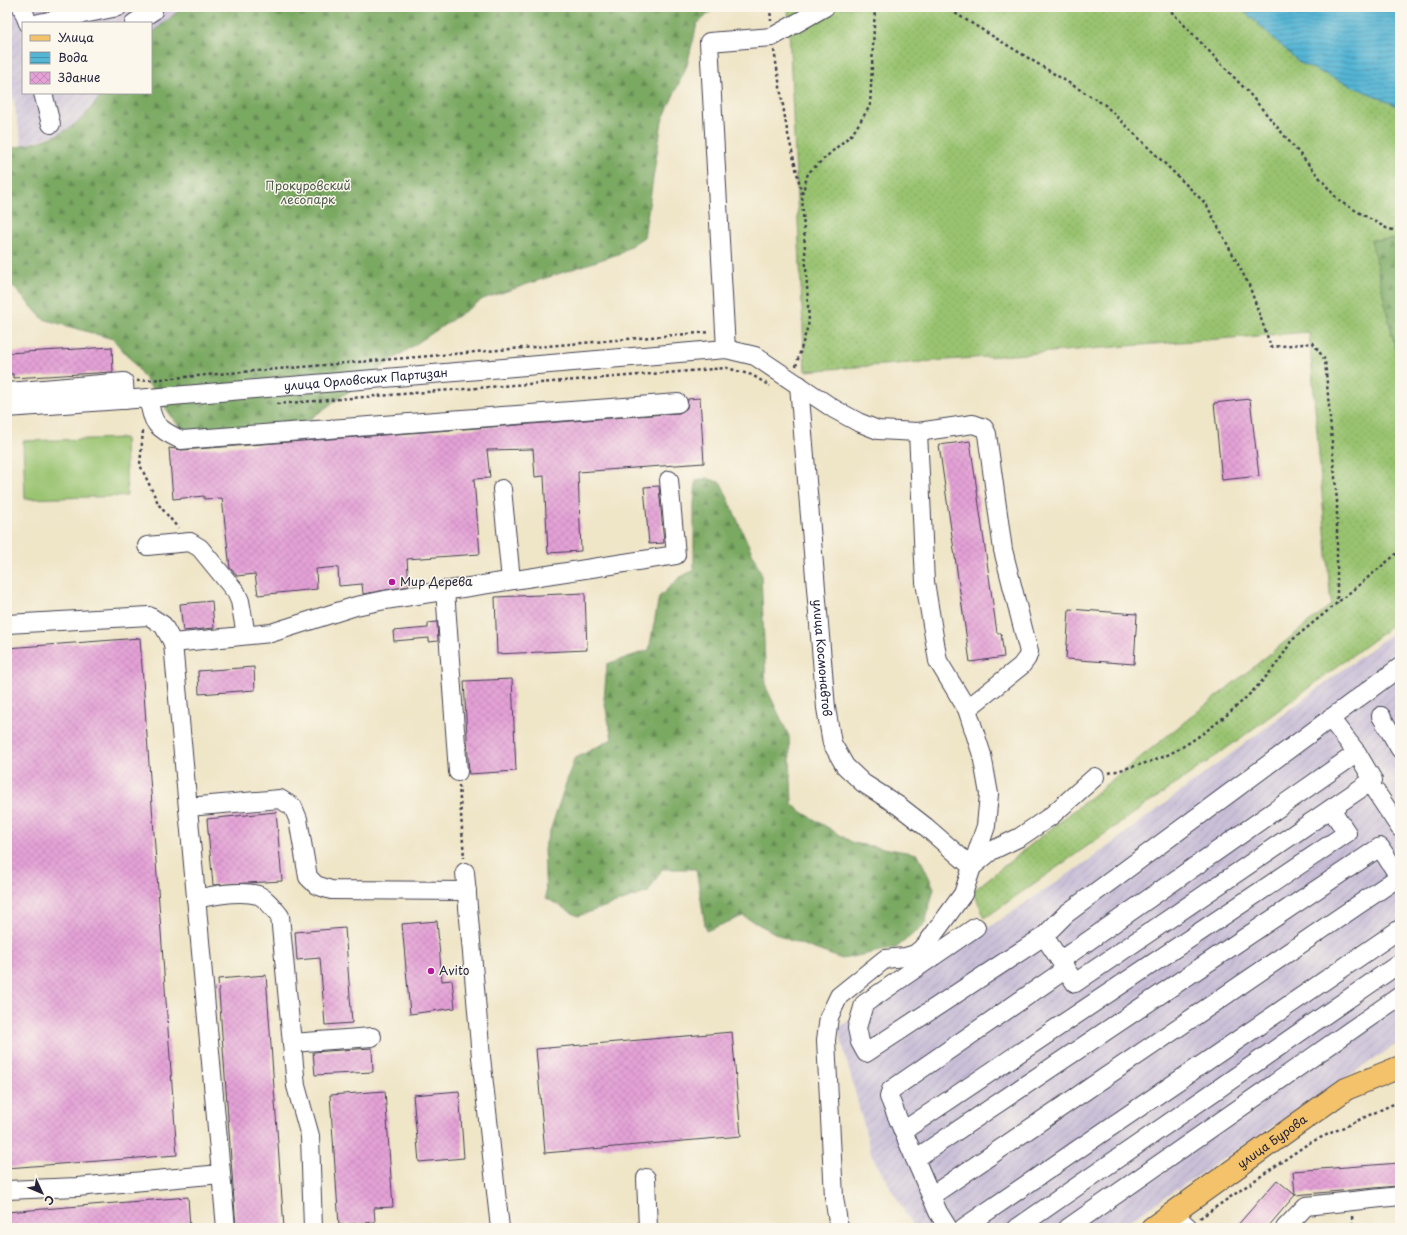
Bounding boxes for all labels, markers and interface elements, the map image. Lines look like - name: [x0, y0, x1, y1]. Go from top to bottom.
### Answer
- legend: [22, 22, 152, 94]
- text: Улица: [58, 28, 94, 46]
- text: Вода: [58, 48, 88, 66]
- text: Здание: [58, 68, 100, 86]
- park label: Прокуровский лесопарк: [265, 176, 351, 208]
- street label: улица Орловских Партизан: [283, 363, 448, 395]
- place label: Мир Дерева: [400, 572, 473, 590]
- marker: Мир Дерева: [387, 577, 397, 587]
- street label: улица Космонавтов: [809, 599, 837, 718]
- place label: Avito: [439, 961, 470, 979]
- marker: Avito: [426, 966, 436, 976]
- street label: улица Бурова: [1233, 1109, 1311, 1172]
- north arrow: [22, 1173, 62, 1213]
- text: С: [41, 1191, 59, 1209]

